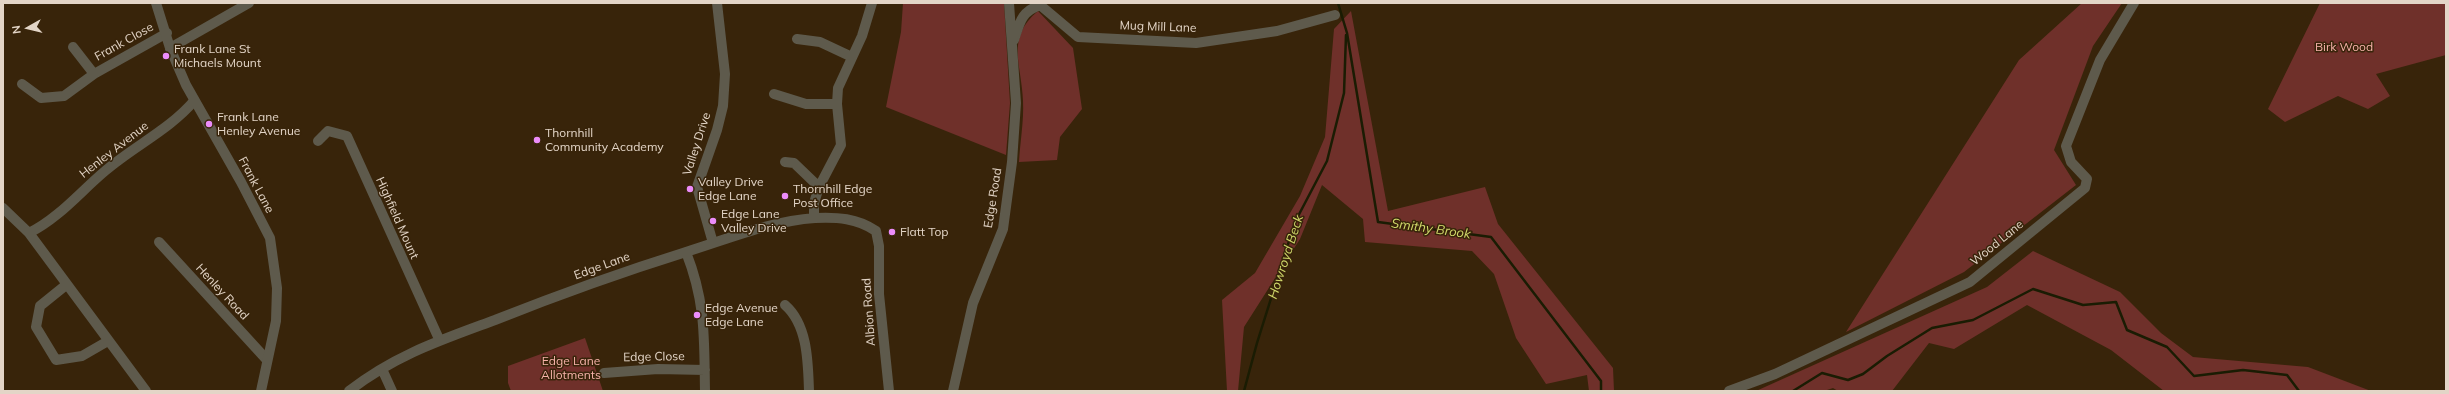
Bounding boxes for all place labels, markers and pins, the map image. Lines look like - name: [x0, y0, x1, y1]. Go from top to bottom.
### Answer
- place label: Frank Lane St Michaels Mount: [174, 42, 261, 70]
- marker: Frank Lane St Michaels Mount: [161, 51, 171, 61]
- place label: Frank Lane Henley Avenue: [217, 110, 300, 138]
- marker: Frank Lane Henley Avenue: [204, 119, 214, 129]
- place label: Thornhill Community Academy: [545, 126, 664, 154]
- marker: Thornhill Community Academy: [532, 135, 542, 145]
- place label: Valley Drive Edge Lane: [698, 175, 764, 203]
- place label: Thornhill Edge Post Office: [793, 182, 872, 210]
- marker: Valley Drive Edge Lane: [685, 184, 695, 194]
- marker: Thornhill Edge Post Office: [780, 191, 790, 201]
- place label: Edge Lane Valley Drive: [721, 207, 787, 235]
- marker: Edge Lane Valley Drive: [708, 216, 718, 226]
- place label: Flatt Top: [900, 225, 949, 239]
- marker: Flatt Top: [887, 227, 897, 237]
- place label: Edge Avenue Edge Lane: [705, 301, 778, 329]
- marker: Edge Avenue Edge Lane: [692, 310, 702, 320]

